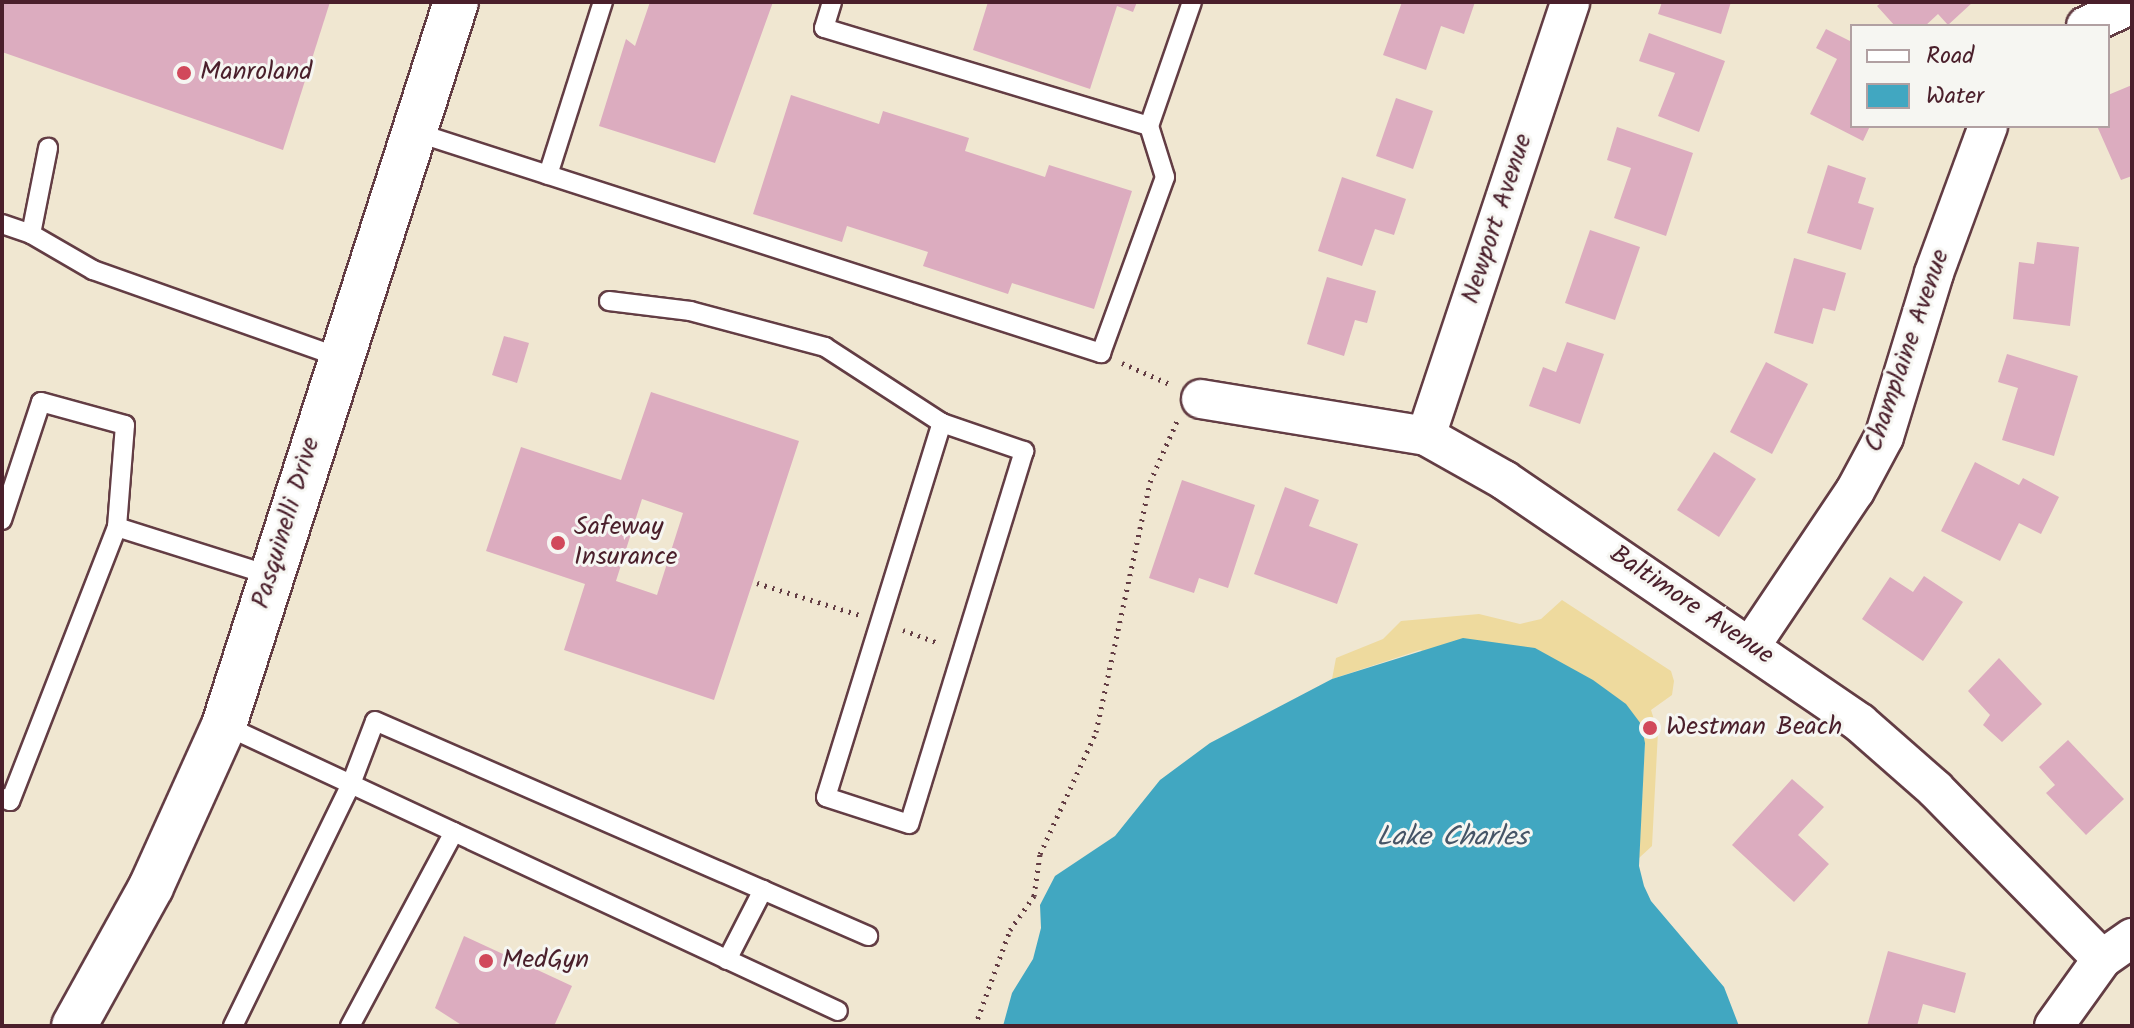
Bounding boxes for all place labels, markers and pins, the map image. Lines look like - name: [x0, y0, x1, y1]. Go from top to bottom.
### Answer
- place label: Manroland: [200, 57, 312, 89]
- marker: Manroland: [175, 64, 193, 82]
- place label: Safeway Insurance: [574, 512, 677, 574]
- marker: Safeway Insurance: [549, 534, 567, 552]
- place label: Westman Beach: [1666, 712, 1842, 744]
- marker: Westman Beach: [1641, 719, 1659, 737]
- place label: MedGyn: [502, 945, 589, 977]
- marker: MedGyn: [477, 952, 495, 970]

